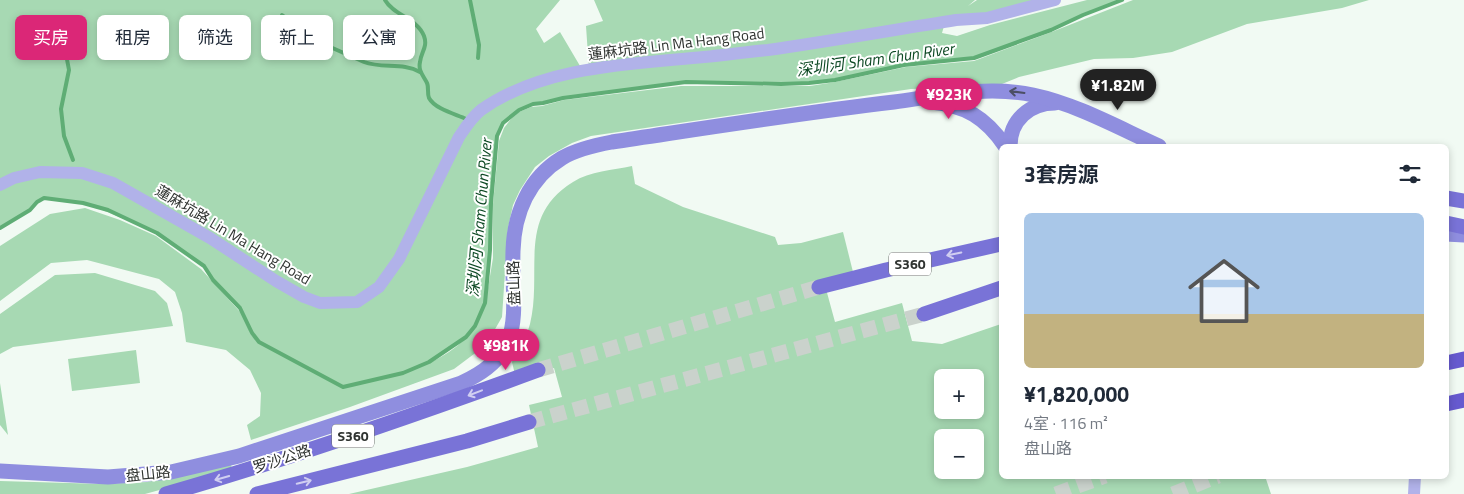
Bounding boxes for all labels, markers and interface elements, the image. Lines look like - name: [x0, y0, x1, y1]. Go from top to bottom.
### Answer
- chip: 买房: [15, 15, 87, 60]
- chip: 租房: [97, 15, 169, 60]
- chip: 筛选: [179, 15, 251, 60]
- chip: 新上: [261, 15, 333, 60]
- chip: 公寓: [343, 15, 415, 60]
- street label: 蓮麻坑路 Lin Ma Hang Road: [586, 21, 766, 66]
- water label: 深圳河 Sham Chun River: [795, 36, 957, 82]
- pin: ¥1.82M: [1077, 68, 1159, 111]
- text: ¥1.82M: [1091, 73, 1145, 97]
- pin: ¥923K: [914, 78, 984, 120]
- text: ¥923K: [926, 82, 972, 106]
- one-way arrow: [1009, 87, 1025, 97]
- water label: 深圳河 Sham Chun River: [460, 136, 498, 298]
- text: 3套房源: [1024, 158, 1099, 190]
- icon: filters: [1396, 160, 1424, 188]
- street label: 蓮麻坑路 Lin Ma Hang Road: [151, 179, 315, 290]
- icon: home: [1179, 246, 1269, 336]
- one-way arrow: [946, 250, 962, 260]
- road number: S360: [889, 252, 931, 276]
- street label: 盘山路: [501, 260, 526, 306]
- pin: ¥981K: [471, 328, 541, 371]
- text: ¥981K: [483, 333, 529, 357]
- map controls: [934, 369, 984, 479]
- button: +: [934, 369, 984, 419]
- text: ¥1,820,000: [1024, 378, 1129, 410]
- one-way arrow: [468, 389, 484, 398]
- text: 4室 · 116 m²: [1024, 411, 1108, 435]
- road number: S360: [332, 424, 374, 448]
- button: −: [934, 429, 984, 479]
- text: 盘山路: [1024, 436, 1072, 460]
- street label: 罗沙公路: [250, 438, 314, 479]
- street label: 盘山路: [124, 460, 172, 487]
- one-way arrow: [214, 474, 230, 484]
- one-way arrow: [296, 477, 312, 486]

